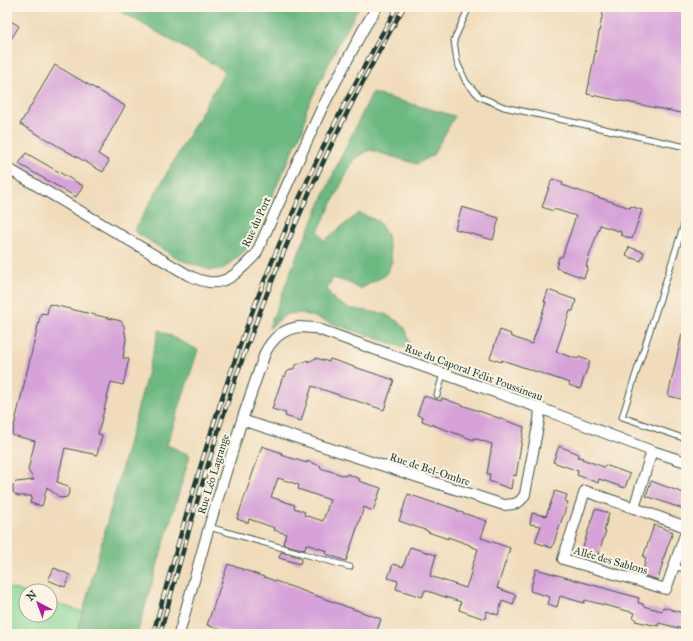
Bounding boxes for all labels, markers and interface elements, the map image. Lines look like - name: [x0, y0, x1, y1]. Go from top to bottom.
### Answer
- street label: Rue du Port: [239, 195, 274, 249]
- street label: Rue du Caporal Félix Poussineau: [403, 341, 545, 404]
- street label: Rue Léo Lagrange: [195, 432, 232, 516]
- street label: Rue de Bel-Ombre: [388, 450, 472, 489]
- street label: Allée des Sablons: [572, 543, 649, 577]
- north arrow: [18, 583, 58, 623]
- text: N: [24, 587, 40, 604]

